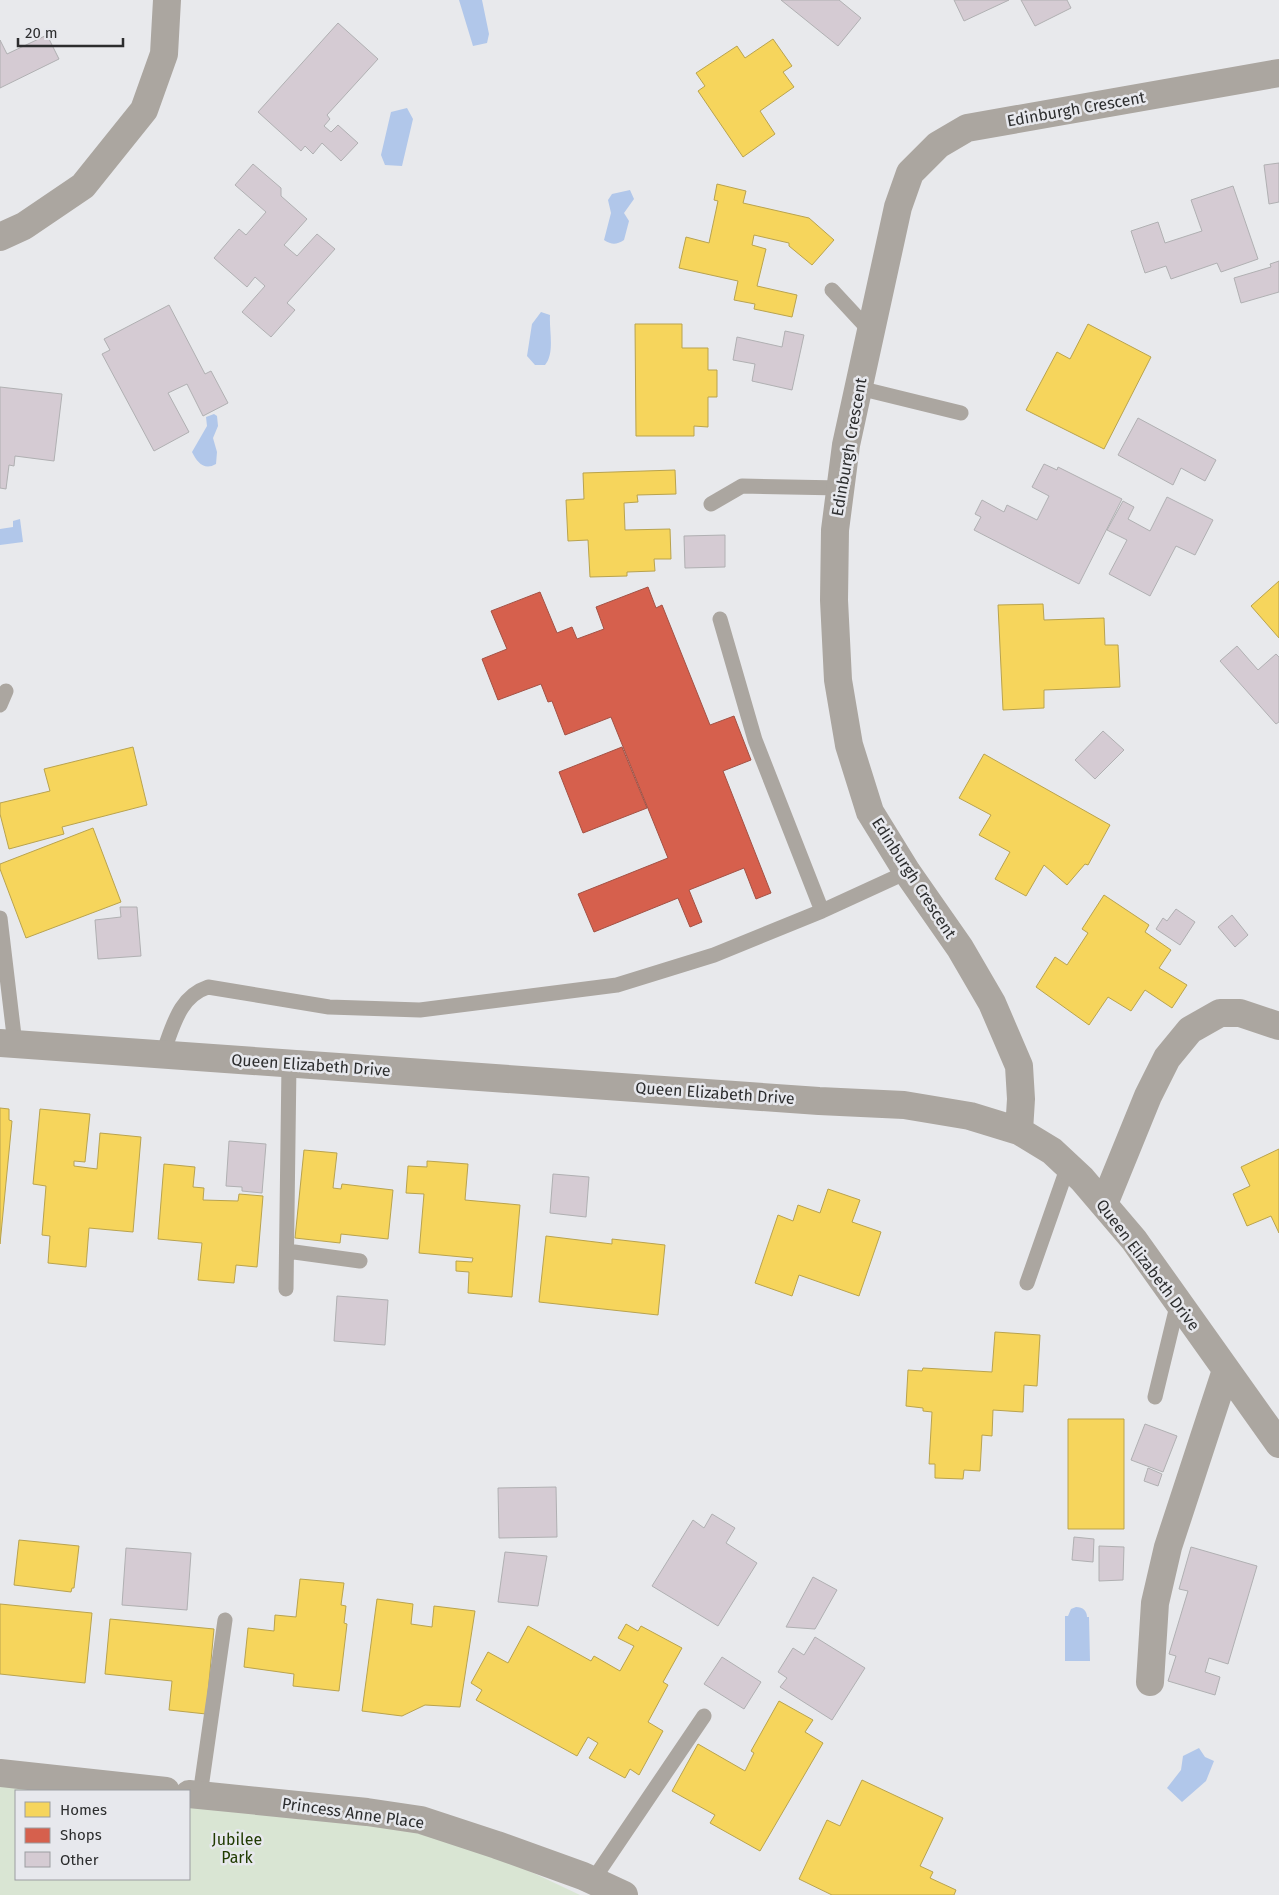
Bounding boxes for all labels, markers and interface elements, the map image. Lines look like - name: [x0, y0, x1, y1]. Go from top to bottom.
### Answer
- scale bar: [18, 15, 122, 47]
- text: 20 m: [25, 24, 58, 42]
- street label: Edinburgh Crescent: [1005, 87, 1147, 131]
- street label: Edinburgh Crescent: [827, 376, 871, 518]
- street label: Edinburgh Crescent: [868, 814, 960, 942]
- street label: Queen Elizabeth Drive: [231, 1050, 391, 1080]
- street label: Queen Elizabeth Drive: [635, 1078, 795, 1108]
- street label: Queen Elizabeth Drive: [1092, 1196, 1204, 1334]
- legend: [15, 1790, 190, 1880]
- street label: Princess Anne Place: [281, 1794, 425, 1832]
- text: Homes: [60, 1801, 107, 1819]
- text: Shops: [60, 1826, 102, 1844]
- park label: Jubilee Park: [212, 1830, 262, 1867]
- text: Other: [60, 1851, 99, 1869]

